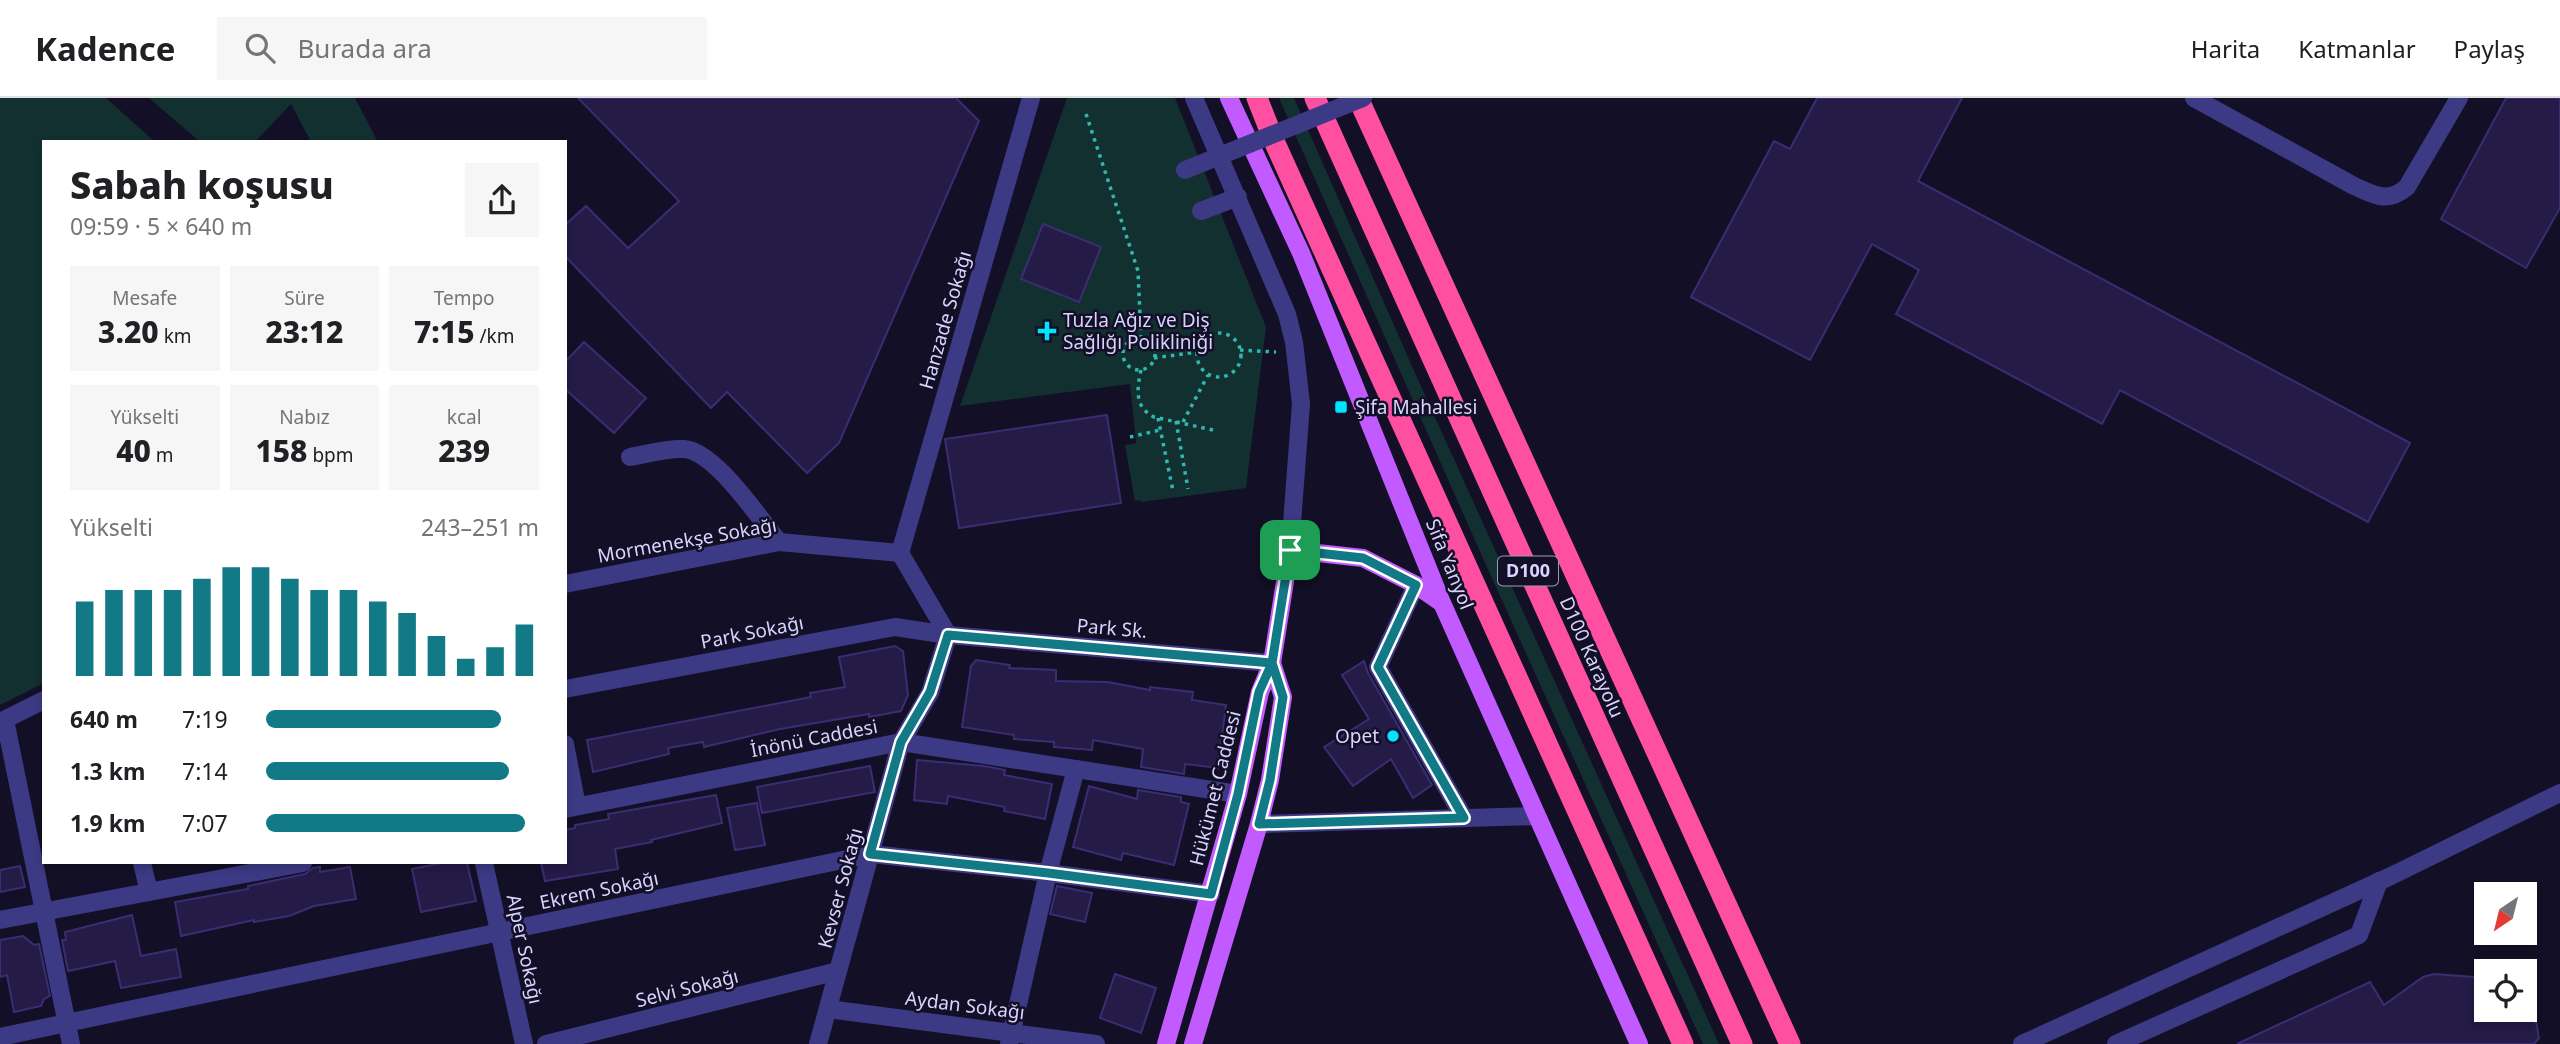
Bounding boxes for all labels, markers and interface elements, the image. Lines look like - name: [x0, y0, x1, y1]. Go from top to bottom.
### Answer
- search box: [217, 17, 707, 80]
- text: Kadence: [35, 26, 175, 71]
- icon: search: [241, 29, 279, 67]
- text: Burada ara: [297, 30, 432, 66]
- text: Harita: [2191, 32, 2260, 65]
- text: Katmanlar: [2298, 32, 2416, 65]
- text: Paylaş: [2454, 32, 2525, 65]
- text: Sabah koşusu: [70, 158, 334, 210]
- button: share: [465, 163, 539, 237]
- text: 09:59 · 5 × 640 m: [70, 210, 252, 242]
- street label: Hanzade Sokağı: [913, 248, 977, 392]
- text: Mesafe: [112, 285, 177, 311]
- text: Süre: [284, 285, 325, 311]
- text: Tempo: [434, 285, 495, 311]
- place label: Tuzla Ağız ve Diş Sağlığı Polikliniği: [1063, 307, 1213, 355]
- text: 3.20: [98, 311, 159, 352]
- text: 23:12: [266, 311, 343, 352]
- text: 7:15: [414, 311, 474, 352]
- marker: Tuzla Ağız ve Diş Sağlığı Polikliniği: [1037, 321, 1057, 341]
- text: km: [159, 323, 192, 349]
- text: /km: [474, 323, 514, 349]
- place label: Şifa Mahallesi: [1355, 394, 1477, 420]
- marker: Şifa Mahallesi: [1333, 399, 1349, 415]
- text: Yükselti: [111, 404, 179, 430]
- text: Nabız: [279, 404, 330, 430]
- text: kcal: [447, 404, 482, 430]
- text: 40: [116, 430, 151, 471]
- text: 158: [255, 430, 307, 471]
- text: 239: [438, 430, 490, 471]
- text: m: [151, 442, 174, 468]
- text: bpm: [307, 442, 354, 468]
- text: Yükselti: [70, 511, 153, 543]
- text: 243–251 m: [421, 511, 539, 543]
- street label: Mormenekşe Sokağı: [595, 511, 779, 569]
- street label: Sifa Yanyol: [1420, 515, 1480, 613]
- pin: [1260, 520, 1320, 580]
- icon: arrive: [1271, 531, 1309, 569]
- road number: D100: [1498, 556, 1558, 586]
- street label: D100 Karayolu: [1554, 592, 1630, 722]
- street label: Park Sokağı: [698, 609, 806, 655]
- street label: Park Sk.: [1076, 612, 1148, 644]
- text: 640 m: [70, 703, 138, 735]
- text: 7:19: [182, 703, 228, 735]
- street label: Hükümet Caddesi: [1183, 708, 1247, 868]
- street label: İnönü Caddesi: [748, 713, 880, 763]
- place label: Opet: [1335, 723, 1379, 749]
- marker: Opet: [1385, 728, 1401, 744]
- text: 1.3 km: [70, 755, 145, 787]
- text: 7:14: [182, 755, 228, 787]
- text: 1.9 km: [70, 807, 145, 839]
- text: 7:07: [182, 807, 228, 839]
- street label: Kevser Sokağı: [811, 825, 869, 951]
- street label: Ekrem Sokağı: [537, 865, 661, 915]
- north arrow: [2474, 882, 2538, 945]
- map controls: [2474, 882, 2537, 1022]
- street label: Alper Sokağı: [501, 892, 549, 1006]
- button: locate: [2474, 959, 2537, 1022]
- street label: Selvi Sokağı: [633, 963, 741, 1013]
- street label: Aydan Sokağı: [904, 985, 1026, 1025]

